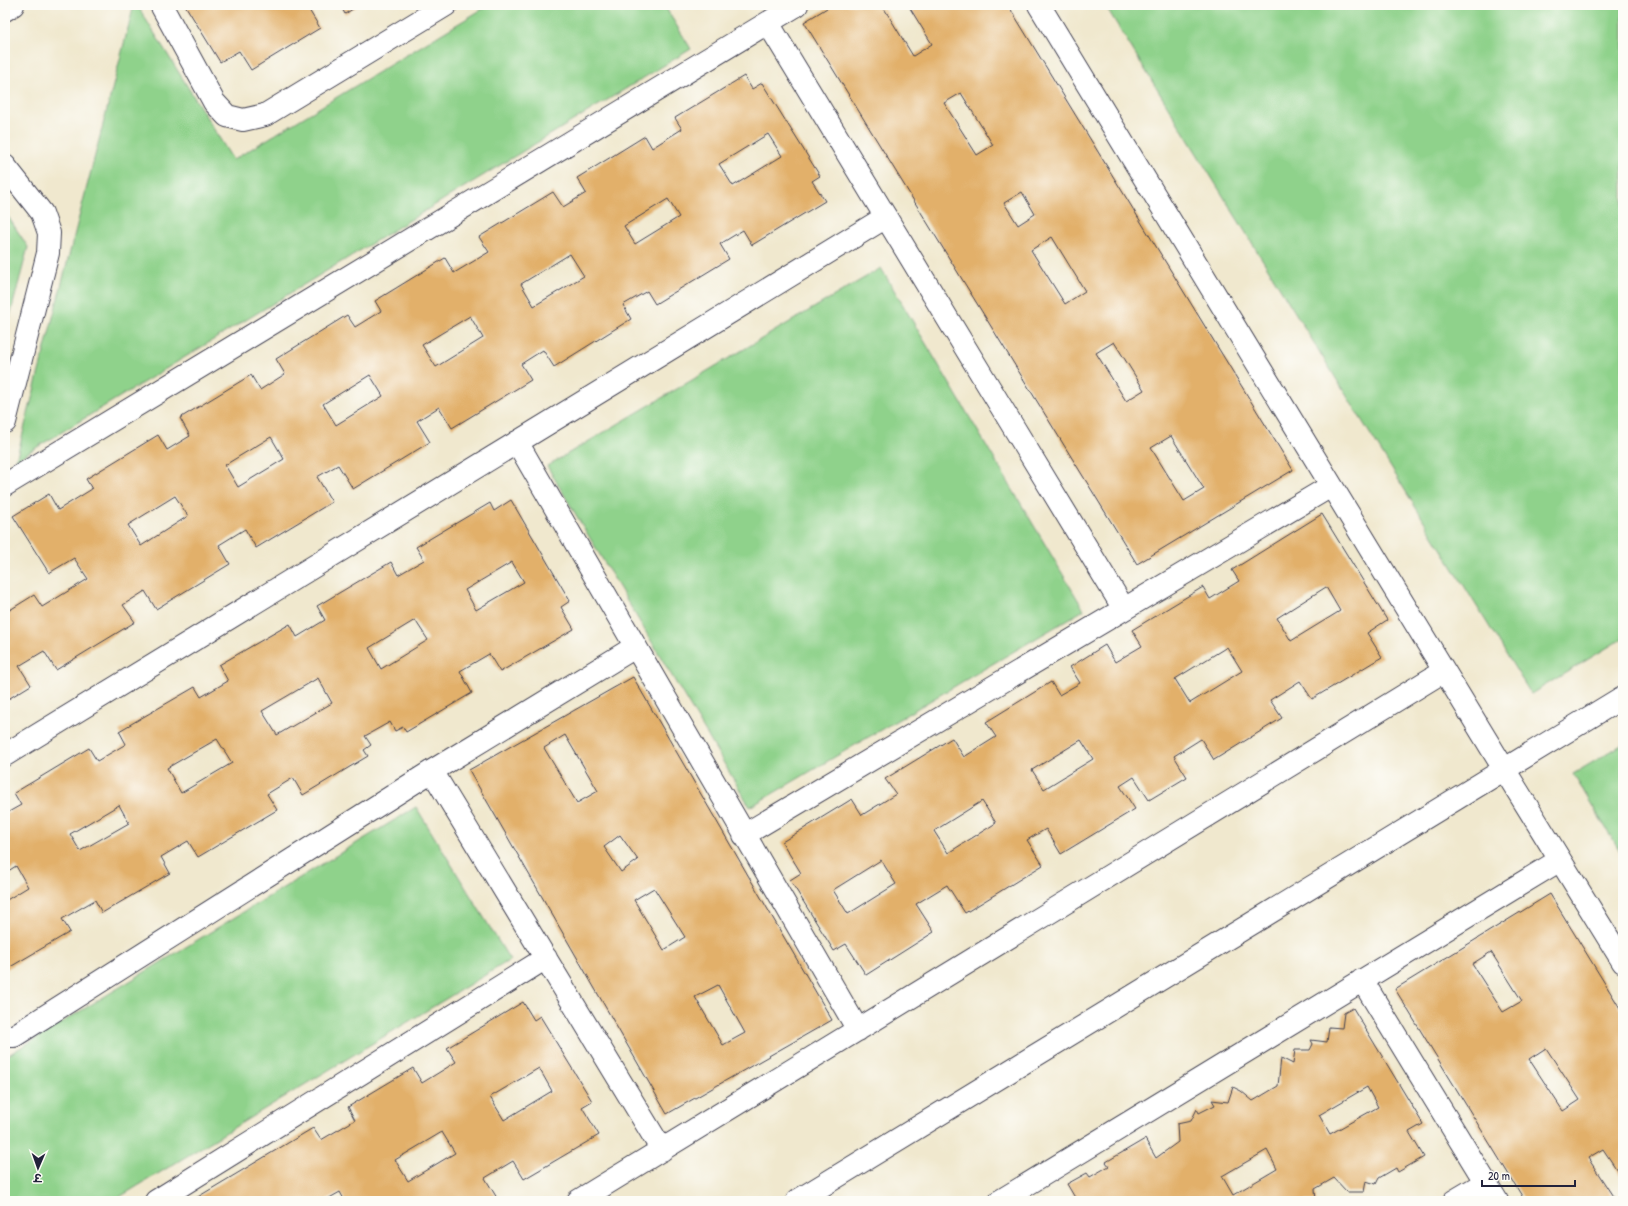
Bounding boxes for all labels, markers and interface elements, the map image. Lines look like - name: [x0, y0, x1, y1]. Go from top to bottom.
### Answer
- north arrow: [18, 1148, 58, 1188]
- scale bar: [1482, 1162, 1575, 1188]
- text: 20 m: [1488, 1167, 1510, 1184]
- text: उ: [32, 1171, 43, 1185]

